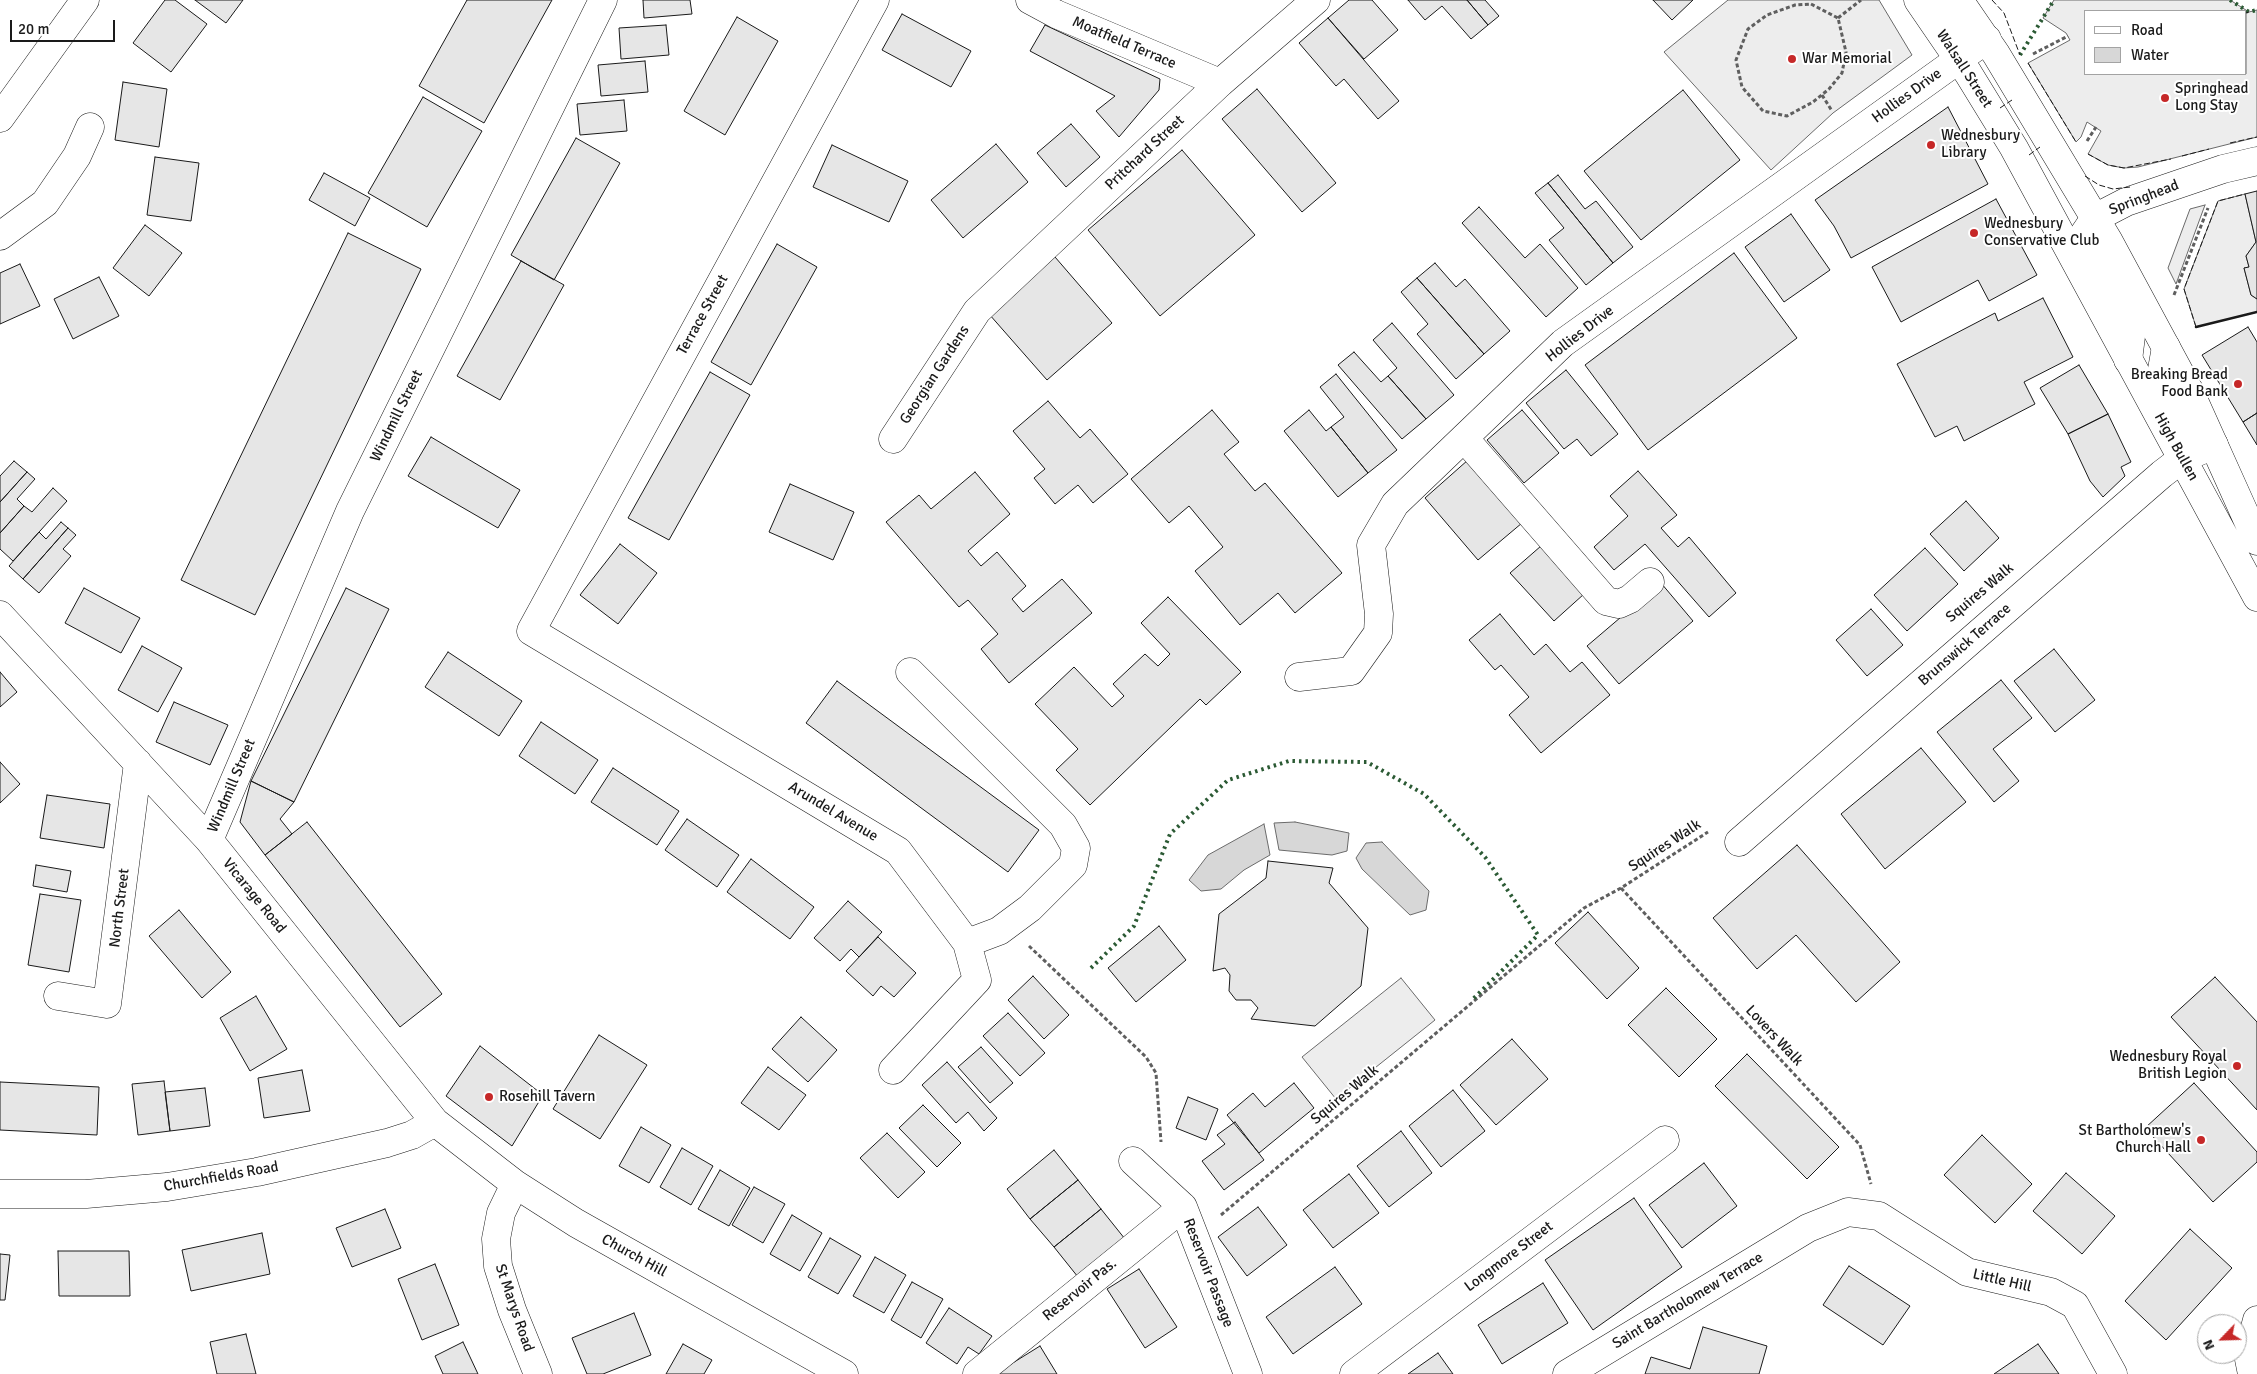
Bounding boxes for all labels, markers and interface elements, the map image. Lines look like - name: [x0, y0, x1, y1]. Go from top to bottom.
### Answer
- scale bar: [12, 10, 118, 42]
- legend: [2084, 10, 2247, 75]
- street label: Moatfield Terrace: [1069, 13, 1179, 73]
- text: 20 m: [18, 20, 49, 38]
- text: Road: [2131, 21, 2163, 39]
- street label: Walsall Street: [1932, 27, 1996, 111]
- text: Water: [2131, 46, 2169, 64]
- place label: War Memorial: [1802, 50, 1892, 68]
- marker: War Memorial: [1786, 53, 1798, 65]
- street label: Hollies Drive: [1869, 65, 1945, 127]
- place label: Springhead Long Stay: [2175, 80, 2248, 115]
- marker: Springhead Long Stay: [2159, 92, 2171, 104]
- street label: Pritchard Street: [1102, 112, 1188, 194]
- place label: Wednesbury Library: [1941, 127, 2020, 162]
- marker: Wednesbury Library: [1925, 139, 1937, 151]
- street label: Springhead: [2107, 176, 2181, 220]
- place label: Wednesbury Conservative Club: [1984, 215, 2099, 250]
- marker: Wednesbury Conservative Club: [1968, 227, 1980, 239]
- street label: Terrace Street: [674, 272, 732, 358]
- street label: Hollies Drive: [1542, 302, 1618, 366]
- street label: Georgian Gardens: [896, 322, 974, 428]
- place label: Breaking Bread Food Bank: [2131, 366, 2228, 401]
- street label: Windmill Street: [367, 367, 427, 465]
- marker: Breaking Bread Food Bank: [2232, 378, 2244, 390]
- street label: High Bullen: [2150, 410, 2202, 484]
- street label: Squires Walk: [1942, 559, 2018, 627]
- street label: Brunswick Terrace: [1915, 600, 2015, 690]
- street label: Windmill Street: [204, 736, 260, 836]
- street label: Arundel Avenue: [785, 778, 881, 846]
- street label: Squires Walk: [1625, 816, 1705, 876]
- street label: Vicarage Road: [218, 855, 290, 937]
- street label: North Street: [106, 867, 134, 949]
- street label: Lovers Walk: [1741, 1002, 1807, 1070]
- place label: Wednesbury Royal British Legion: [2110, 1048, 2227, 1083]
- marker: Wednesbury Royal British Legion: [2231, 1060, 2243, 1072]
- street label: Squires Walk: [1307, 1061, 1383, 1129]
- place label: Rosehill Tavern: [499, 1088, 595, 1106]
- marker: Rosehill Tavern: [483, 1091, 495, 1103]
- place label: St Bartholomew's Church Hall: [2079, 1122, 2191, 1157]
- marker: St Bartholomew's Church Hall: [2195, 1134, 2207, 1146]
- street label: Churchfields Road: [162, 1158, 280, 1196]
- street label: Reservoir Passage: [1179, 1216, 1237, 1330]
- street label: Longmore Street: [1461, 1218, 1557, 1296]
- street label: Church Hill: [598, 1231, 670, 1281]
- street label: Saint Bartholomew Terrace: [1609, 1249, 1767, 1353]
- street label: Reservoir Pas.: [1039, 1255, 1121, 1325]
- street label: St Marys Road: [491, 1262, 537, 1354]
- street label: Little Hill: [1971, 1265, 2033, 1297]
- north arrow: [2197, 1314, 2247, 1364]
- text: N: [2199, 1337, 2219, 1353]

